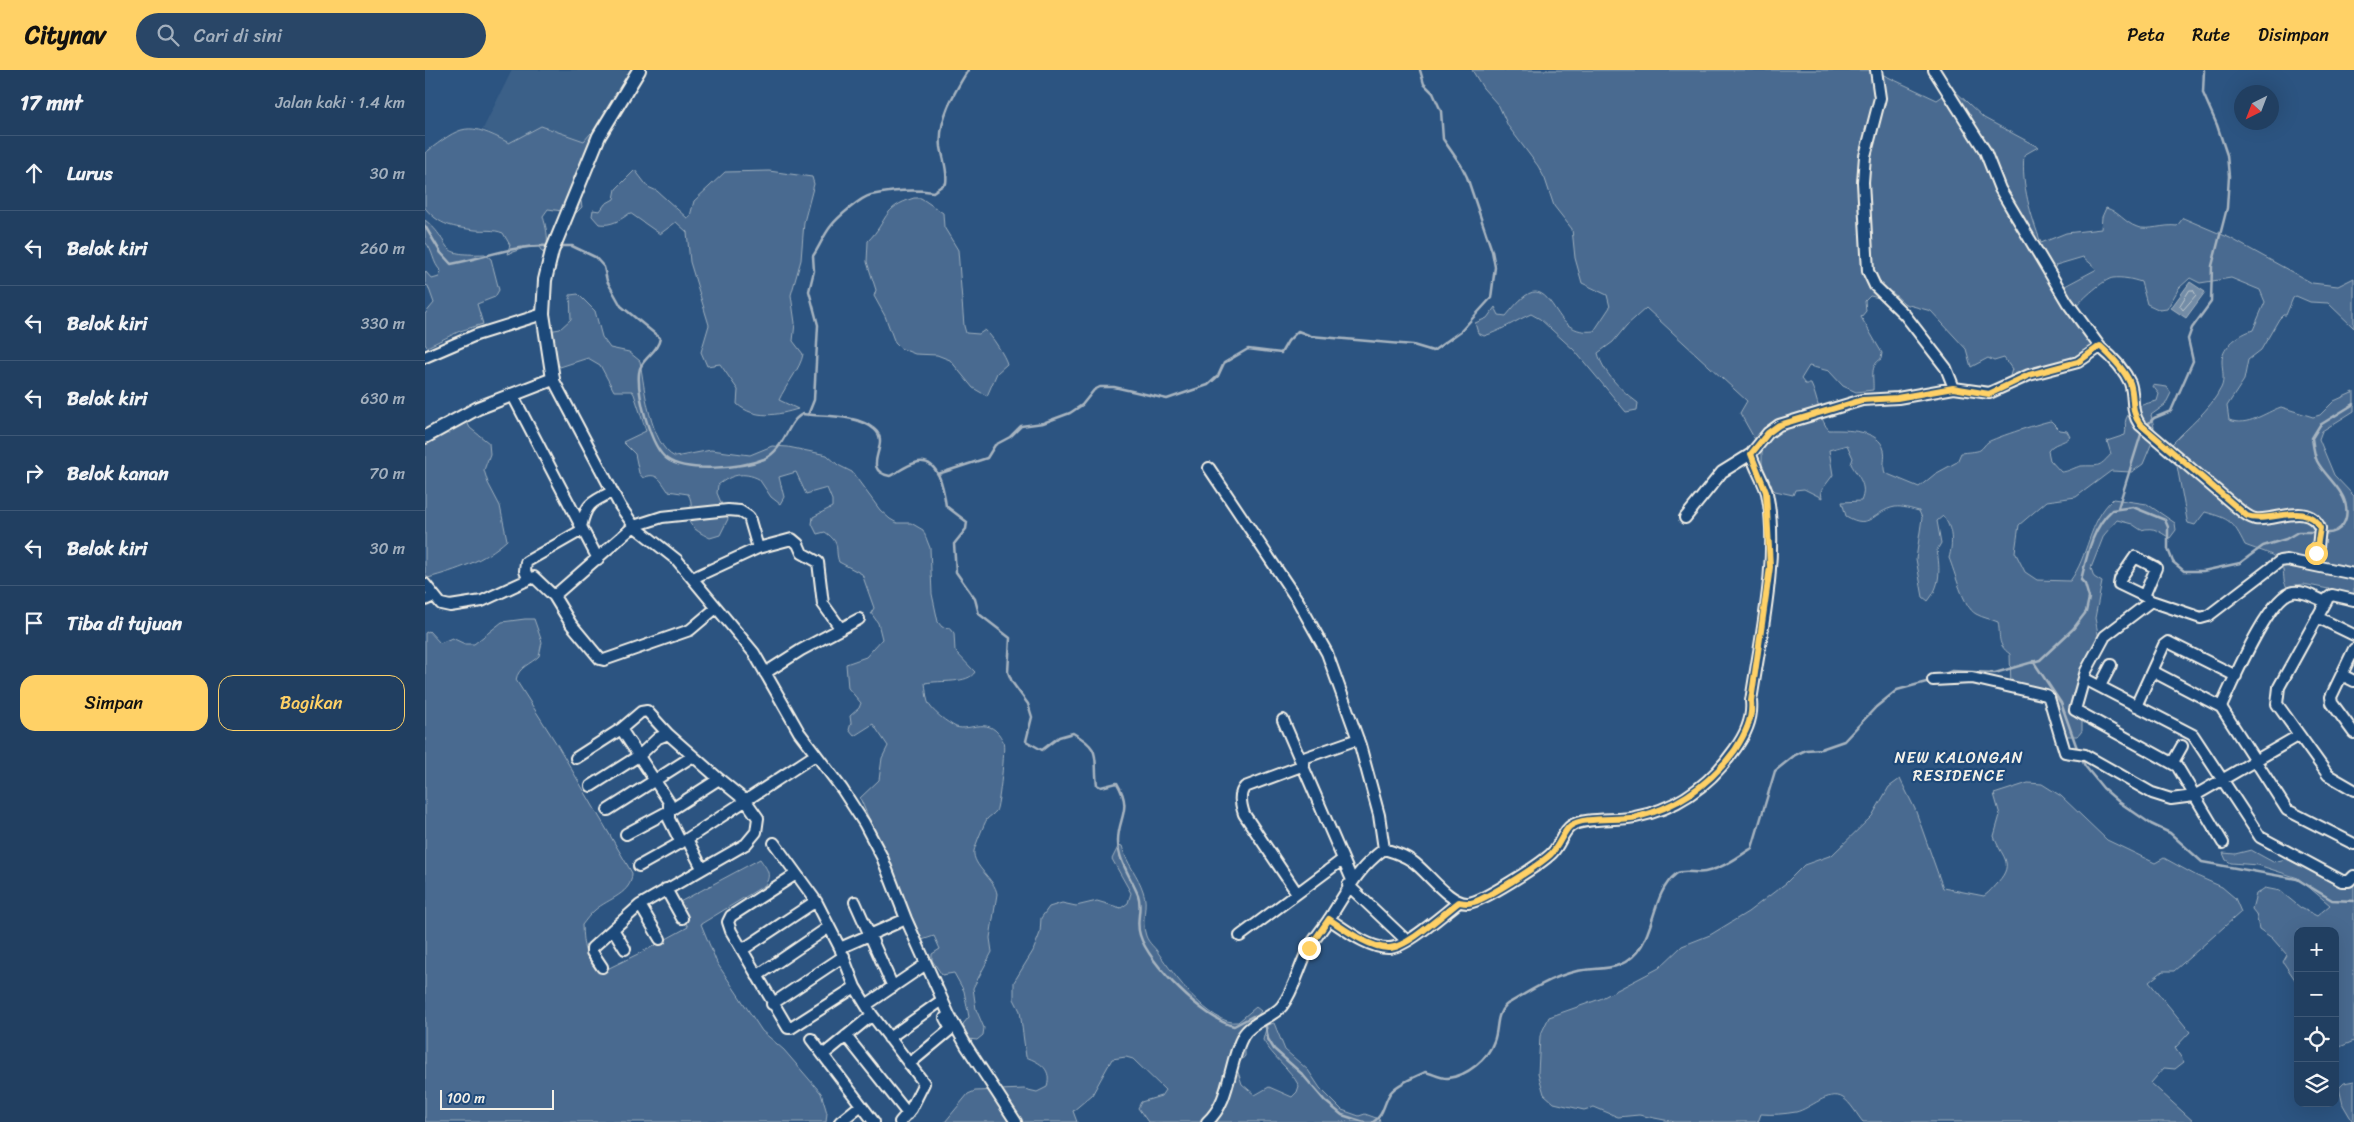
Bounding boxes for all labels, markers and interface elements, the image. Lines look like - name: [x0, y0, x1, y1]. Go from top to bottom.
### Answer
- search box: [136, 13, 486, 58]
- text: Citynav: [25, 14, 106, 56]
- text: Cari di sini: [194, 19, 282, 52]
- text: Peta: [2127, 19, 2164, 51]
- text: Rute: [2192, 19, 2230, 51]
- text: Disimpan: [2258, 19, 2329, 51]
- icon: search: [154, 21, 182, 49]
- text: 17 mnt: [20, 84, 82, 122]
- north arrow: [2234, 85, 2279, 130]
- text: Jalan kaki · 1.4 km: [275, 88, 405, 117]
- text: Lurus: [67, 157, 113, 190]
- icon: ahead: [20, 159, 48, 187]
- text: 30 m: [370, 159, 405, 188]
- text: Belok kiri: [67, 232, 147, 265]
- icon: left: [20, 234, 48, 262]
- text: 260 m: [360, 234, 405, 263]
- text: Belok kiri: [67, 307, 147, 340]
- icon: left: [20, 309, 48, 337]
- text: 330 m: [361, 309, 405, 338]
- text: Belok kiri: [67, 382, 147, 415]
- icon: left: [20, 384, 48, 412]
- text: 630 m: [361, 384, 405, 413]
- text: Belok kanan: [67, 457, 169, 490]
- icon: right: [20, 459, 48, 487]
- text: 70 m: [369, 459, 405, 488]
- text: Belok kiri: [67, 532, 147, 565]
- icon: left: [20, 534, 48, 562]
- text: 30 m: [370, 534, 405, 563]
- route start: [2305, 542, 2328, 565]
- text: Tiba di tujuan: [67, 607, 182, 640]
- icon: arrive: [20, 609, 48, 637]
- button: Simpan: [20, 675, 208, 731]
- button: Bagikan: [218, 675, 405, 731]
- district label: NEW KALONGAN RESIDENCE: [1894, 743, 2024, 790]
- map controls: [2294, 927, 2339, 1107]
- button: +: [2294, 927, 2339, 972]
- route end: [1298, 937, 1321, 960]
- button: −: [2294, 972, 2339, 1017]
- button: locate: [2294, 1017, 2339, 1062]
- button: layers: [2294, 1062, 2339, 1107]
- text: 100 m: [447, 1086, 485, 1111]
- scale bar: [440, 1087, 554, 1110]

